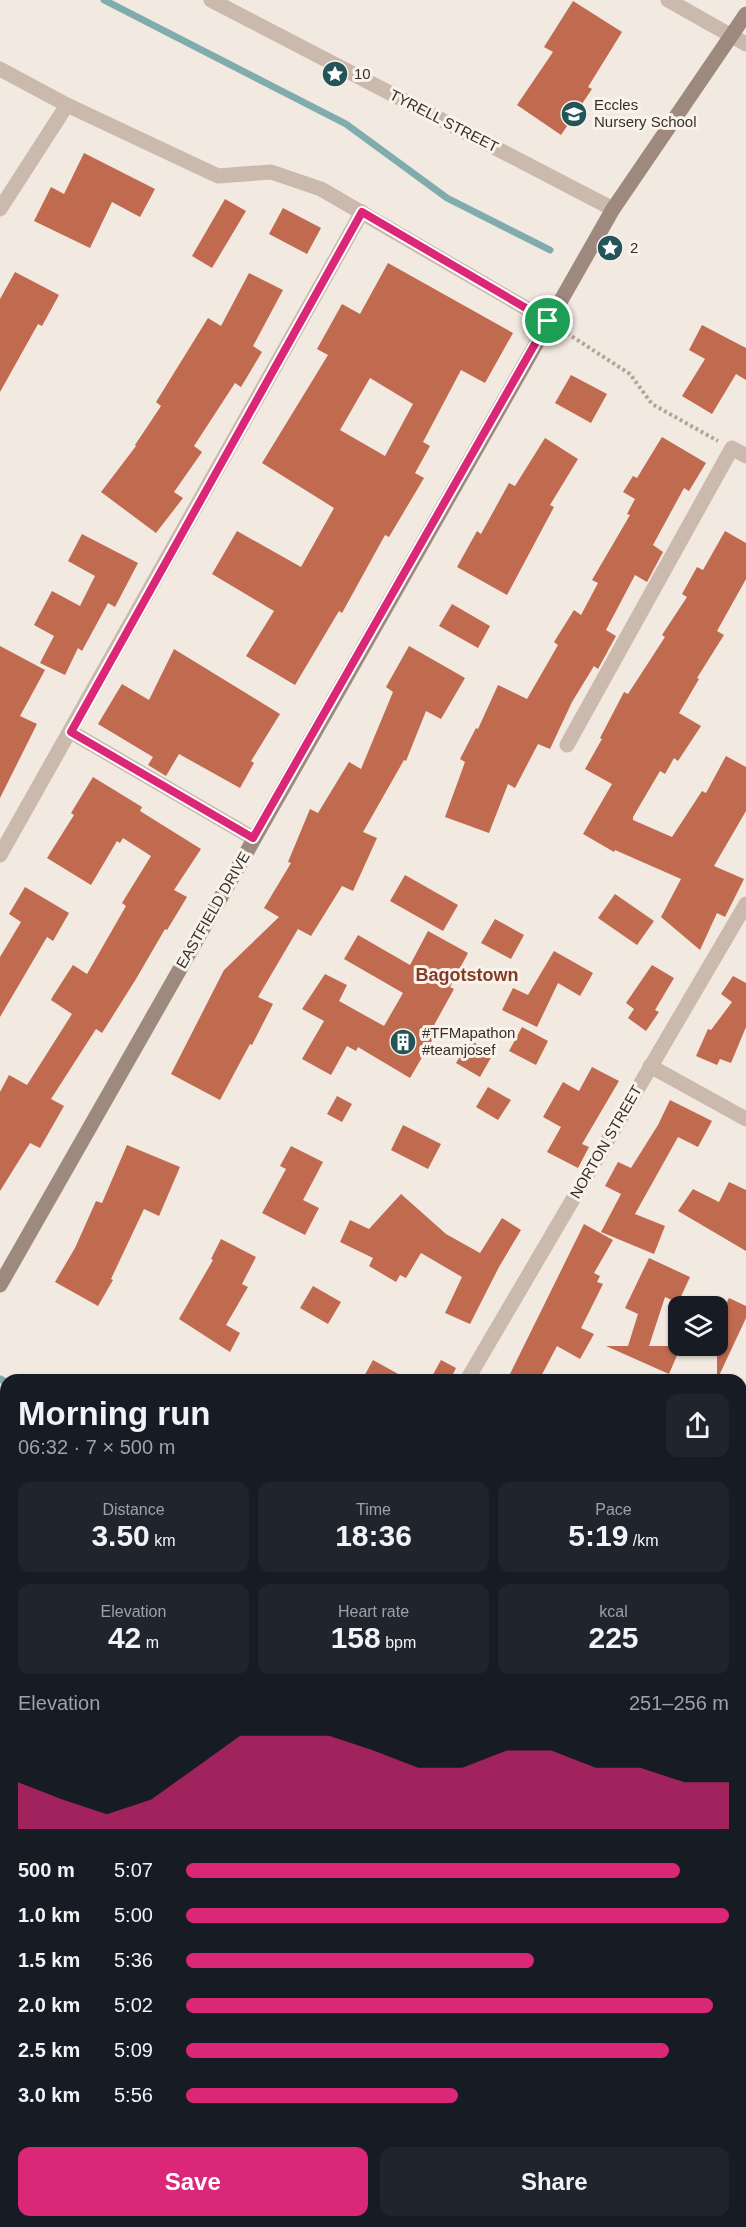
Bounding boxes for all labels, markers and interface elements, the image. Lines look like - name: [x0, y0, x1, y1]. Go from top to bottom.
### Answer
- place icon: 10: [320, 59, 350, 89]
- place label: 10: [354, 65, 371, 82]
- street label: TYRELL STREET: [387, 86, 501, 155]
- place label: Eccles Nursery School: [594, 96, 697, 130]
- school or university icon: Eccles Nursery School: [559, 99, 589, 129]
- place icon: 2: [595, 233, 625, 263]
- place label: 2: [630, 239, 638, 256]
- pin: [522, 295, 573, 346]
- icon: arrive: [531, 304, 564, 337]
- street label: EASTFIELD DRIVE: [172, 848, 253, 971]
- district label: Bagotstown: [416, 965, 519, 985]
- place label: #TFMapathon #teamjosef: [422, 1024, 515, 1058]
- building icon: #TFMapathon #teamjosef: [388, 1027, 418, 1057]
- street label: NORTON STREET: [566, 1082, 645, 1201]
- map controls: [668, 1296, 728, 1356]
- button: layers: [668, 1296, 728, 1356]
- button: share: [666, 1394, 729, 1457]
- text: Morning run: [18, 1395, 210, 1432]
- text: 06:32 · 7 × 500 m: [18, 1436, 175, 1458]
- text: Distance: [102, 1501, 165, 1518]
- text: Time: [356, 1501, 391, 1518]
- text: Pace: [595, 1501, 632, 1518]
- text: 3.50: [91, 1519, 150, 1552]
- text: 18:36: [335, 1519, 412, 1552]
- text: 5:19: [568, 1519, 628, 1552]
- text: km: [150, 1532, 176, 1549]
- text: /km: [628, 1532, 659, 1549]
- text: Elevation: [101, 1603, 166, 1620]
- text: Heart rate: [338, 1603, 409, 1620]
- text: kcal: [599, 1603, 628, 1620]
- text: 42: [108, 1621, 141, 1654]
- text: 158: [331, 1621, 381, 1654]
- text: 225: [588, 1621, 639, 1654]
- text: m: [141, 1634, 159, 1651]
- text: bpm: [381, 1634, 416, 1651]
- text: Elevation: [18, 1692, 100, 1714]
- text: 251–256 m: [629, 1692, 729, 1714]
- text: 500 m: [18, 1859, 75, 1881]
- text: 5:07: [114, 1859, 153, 1881]
- text: 1.0 km: [18, 1904, 80, 1926]
- text: 5:00: [114, 1904, 153, 1926]
- text: 1.5 km: [18, 1949, 80, 1971]
- text: 5:36: [114, 1949, 153, 1971]
- text: 2.0 km: [18, 1994, 80, 2016]
- text: 5:02: [114, 1994, 153, 2016]
- text: 2.5 km: [18, 2039, 80, 2061]
- text: 5:09: [114, 2039, 153, 2061]
- text: 3.0 km: [18, 2084, 80, 2106]
- text: 5:56: [114, 2084, 153, 2106]
- button: Save: [18, 2147, 368, 2216]
- button: Share: [380, 2147, 729, 2216]

